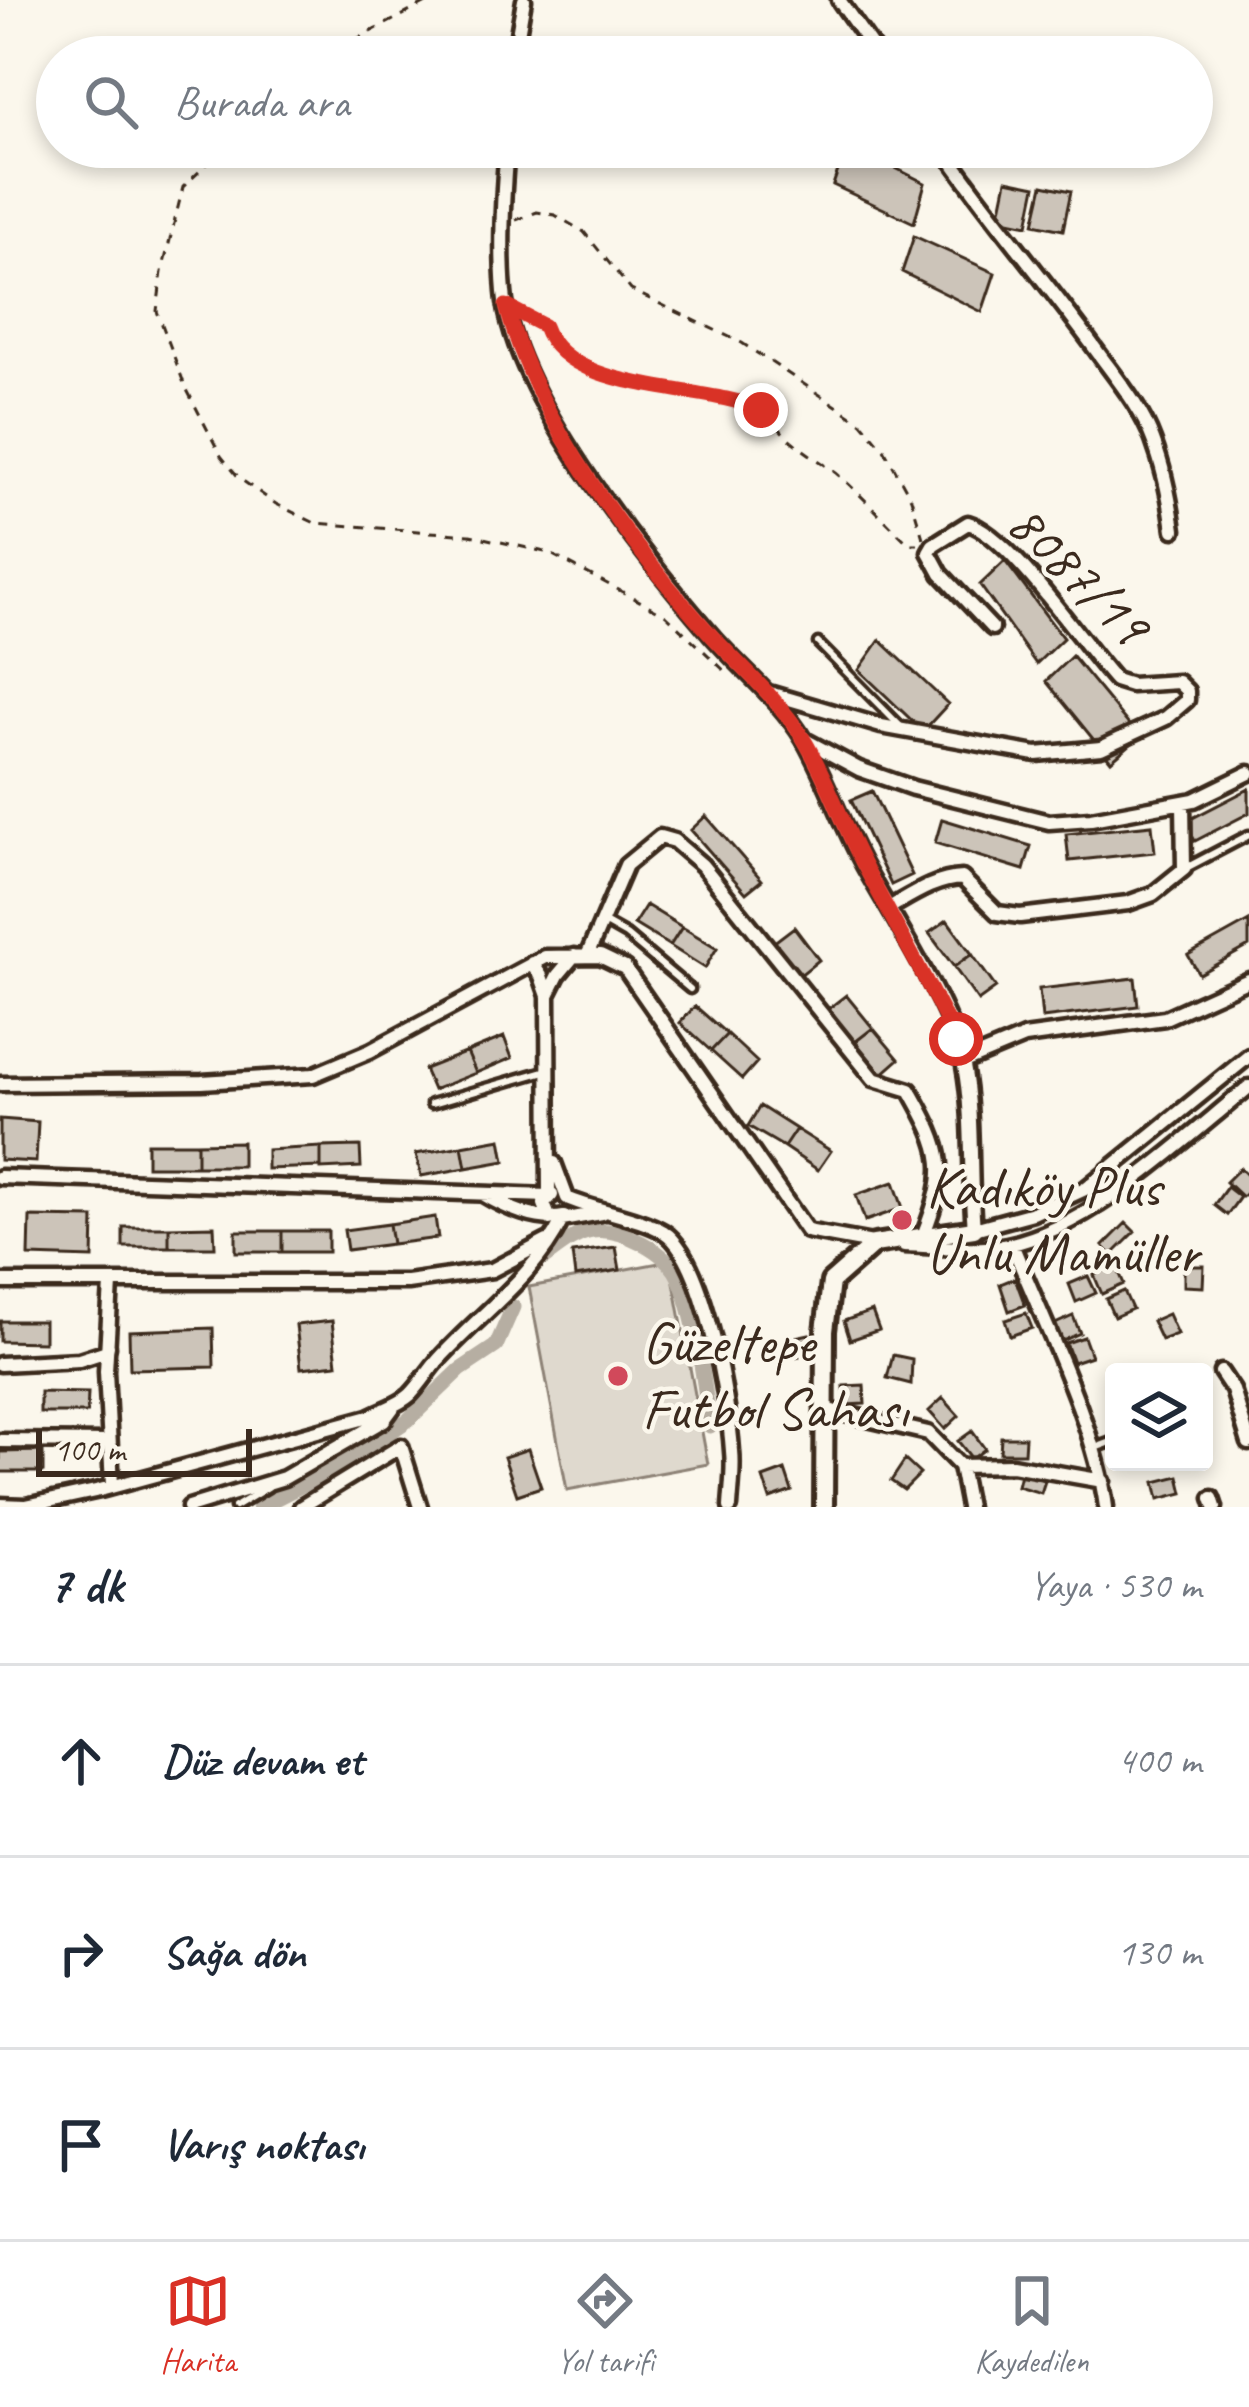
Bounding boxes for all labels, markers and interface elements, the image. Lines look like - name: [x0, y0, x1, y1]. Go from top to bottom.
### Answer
- search box: [36, 36, 1213, 168]
- icon: search: [78, 69, 144, 135]
- text: Burada ara: [174, 74, 349, 131]
- route end: [734, 383, 788, 437]
- street label: 8087/19: [992, 487, 1169, 664]
- route start: [929, 1012, 983, 1066]
- place label: Kadıköy Plus Unlu Mamüller: [926, 1151, 1203, 1289]
- marker: Kadıköy Plus Unlu Mamüller: [889, 1207, 915, 1233]
- place label: Güzeltepe Futbol Sahası: [642, 1307, 910, 1445]
- marker: Güzeltepe Futbol Sahası: [605, 1363, 631, 1389]
- map controls: [1105, 1363, 1213, 1471]
- button: layers: [1105, 1363, 1213, 1471]
- scale bar: [36, 1423, 252, 1476]
- text: 100 m: [54, 1429, 125, 1471]
- text: 7 dk: [48, 1553, 123, 1617]
- text: Yaya · 530 m: [1029, 1561, 1201, 1610]
- icon: ahead: [48, 1728, 114, 1794]
- text: Düz devam et: [162, 1732, 363, 1789]
- text: 400 m: [1117, 1736, 1201, 1785]
- icon: right: [48, 1920, 114, 1986]
- text: Sağa dön: [162, 1924, 305, 1981]
- text: 130 m: [1117, 1928, 1201, 1977]
- icon: arrive: [48, 2112, 114, 2178]
- text: Varış noktası: [162, 2116, 364, 2173]
- tab: Harita: [160, 2268, 236, 2382]
- tab: Yol tarifi: [557, 2268, 654, 2382]
- tab: Kaydedilen: [974, 2268, 1089, 2382]

